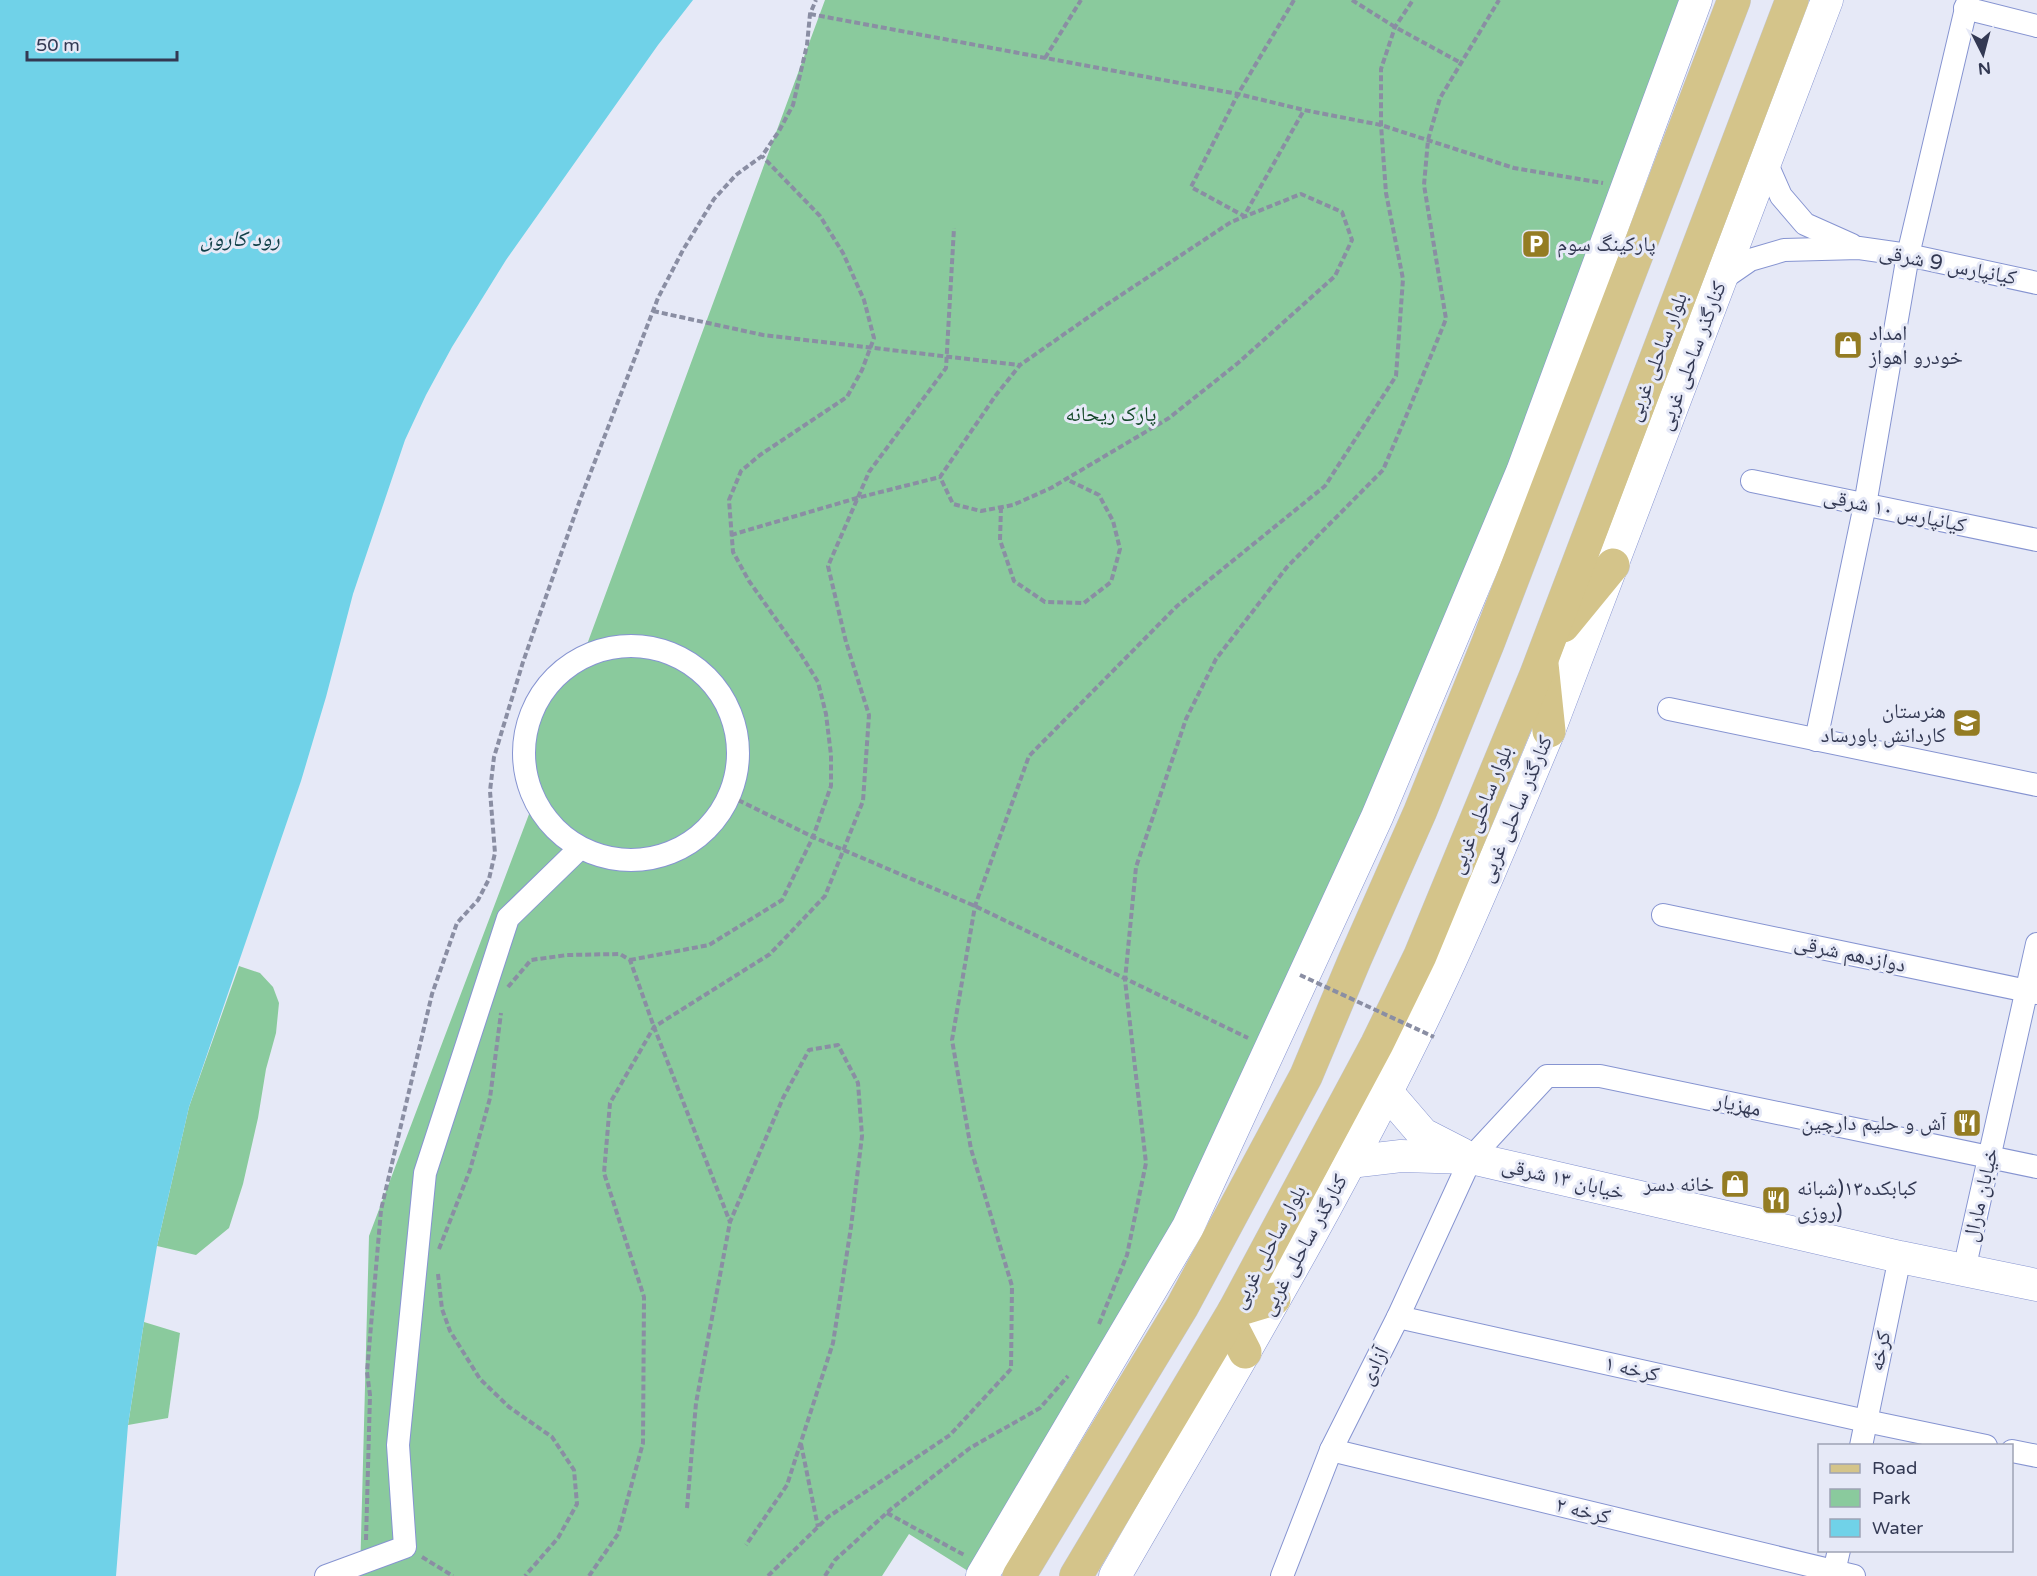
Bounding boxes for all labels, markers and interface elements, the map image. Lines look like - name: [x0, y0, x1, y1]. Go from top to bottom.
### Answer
- scale bar: [27, 24, 177, 62]
- north arrow: [1953, 24, 2013, 84]
- text: 50 m: [36, 34, 80, 56]
- text: N: [1977, 57, 1992, 79]
- water label: رود کارون: [200, 226, 280, 252]
- parking icon: پارکینگ سوم: [1520, 228, 1552, 260]
- place label: پارکینگ سوم: [1557, 232, 1656, 258]
- street label: کیانپارس 9 شرقی: [1877, 239, 2019, 291]
- street label: کنارگذر ساحلی غربی: [1652, 278, 1732, 434]
- street label: بلوار ساحلی غربی: [1621, 289, 1693, 425]
- place label: امداد خودرو اهواز: [1868, 321, 1963, 370]
- shop icon: امداد خودرو اهواز: [1832, 329, 1864, 361]
- park label: پارک ریحانه: [1065, 402, 1157, 427]
- street label: کیانپارس ۱۰ شرقی: [1822, 484, 1969, 538]
- place label: هنرستان کاردانش باورساد: [1821, 699, 1946, 748]
- school or university icon: هنرستان کاردانش باورساد: [1951, 707, 1983, 739]
- street label: کنارگذر ساحلی غربی: [1474, 731, 1558, 886]
- street label: بلوار ساحلی غربی: [1444, 742, 1518, 878]
- street label: دوازدهم شرقی: [1792, 930, 1908, 979]
- street label: مهزیار: [1712, 1088, 1763, 1122]
- restaurant icon: آش و حلیم دارچین: [1951, 1107, 1983, 1139]
- place label: آش و حلیم دارچین: [1801, 1111, 1947, 1137]
- street label: خیابان مارال: [1958, 1146, 2004, 1244]
- street label: خیابان ۱۳ شرقی: [1499, 1153, 1627, 1205]
- shop icon: خانه دسر: [1719, 1168, 1751, 1200]
- street label: کنارگذر ساحلی غربی: [1255, 1170, 1353, 1320]
- place label: خانه دسر: [1643, 1172, 1714, 1197]
- place label: کبابکده۱۳(شبانه روزی): [1797, 1176, 1917, 1225]
- street label: بلوار ساحلی غربی: [1226, 1181, 1312, 1313]
- restaurant icon: کبابکده۱۳(شبانه روزی): [1760, 1184, 1792, 1216]
- street label: کرخه: [1864, 1329, 1896, 1373]
- street label: آزادی: [1354, 1342, 1394, 1389]
- street label: کرخه ۱: [1602, 1351, 1662, 1387]
- legend: [1818, 1444, 2013, 1552]
- text: Road: [1872, 1457, 1917, 1479]
- text: Park: [1872, 1487, 1911, 1509]
- street label: کرخه ۲: [1553, 1492, 1613, 1530]
- text: Water: [1872, 1517, 1923, 1539]

